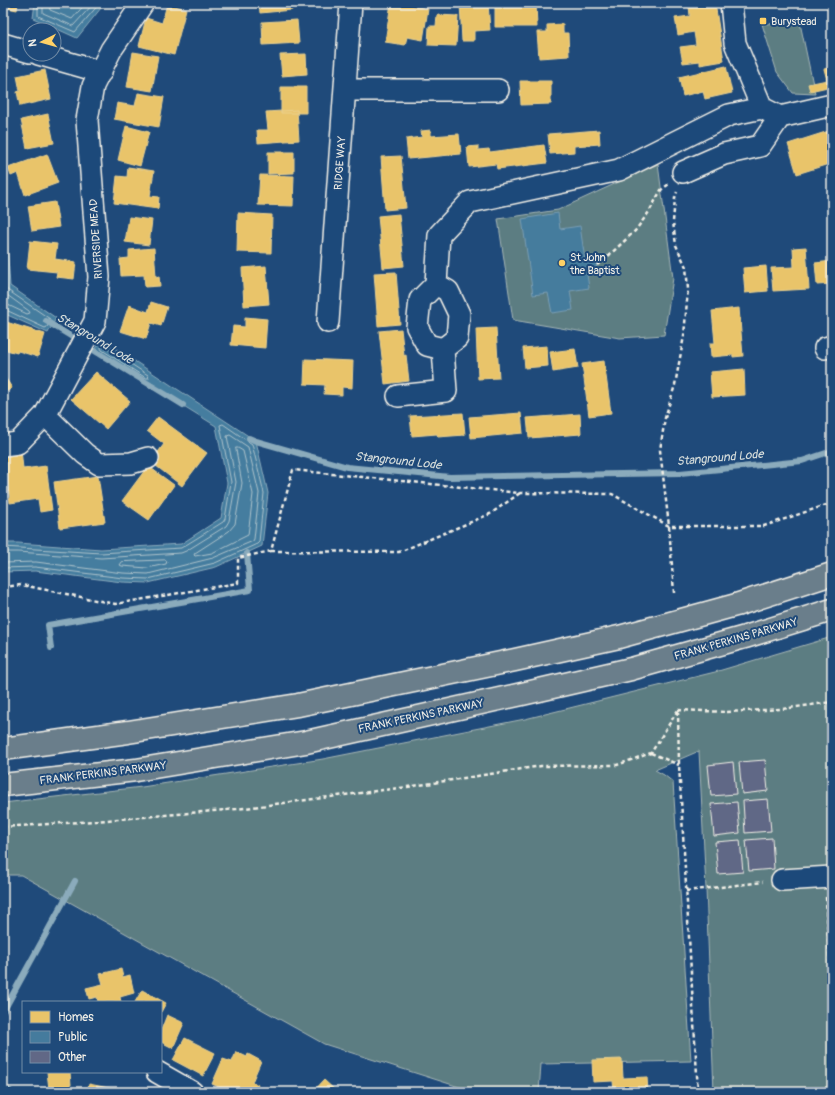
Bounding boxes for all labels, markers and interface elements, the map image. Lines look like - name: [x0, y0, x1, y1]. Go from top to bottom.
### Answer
- place label: Burystead: [771, 15, 817, 28]
- marker: Burystead: [758, 16, 768, 26]
- north arrow: [22, 22, 62, 62]
- text: N: [26, 38, 39, 47]
- street label: RIDGE WAY: [332, 135, 348, 190]
- street label: RIVERSIDE MEAD: [87, 198, 105, 280]
- place label: St John the Baptist: [569, 251, 620, 277]
- marker: St John the Baptist: [557, 258, 567, 268]
- water label: Stanground Lode: [54, 310, 137, 368]
- water label: Stanground Lode: [676, 447, 765, 469]
- water label: Stanground Lode: [354, 449, 443, 473]
- street label: FRANK PERKINS PARKWAY: [673, 615, 800, 663]
- street label: FRANK PERKINS PARKWAY: [357, 696, 486, 736]
- street label: FRANK PERKINS PARKWAY: [39, 759, 168, 787]
- legend: [22, 1001, 162, 1073]
- text: Homes: [58, 1010, 94, 1025]
- text: Public: [58, 1030, 88, 1045]
- text: Other: [58, 1050, 87, 1065]

